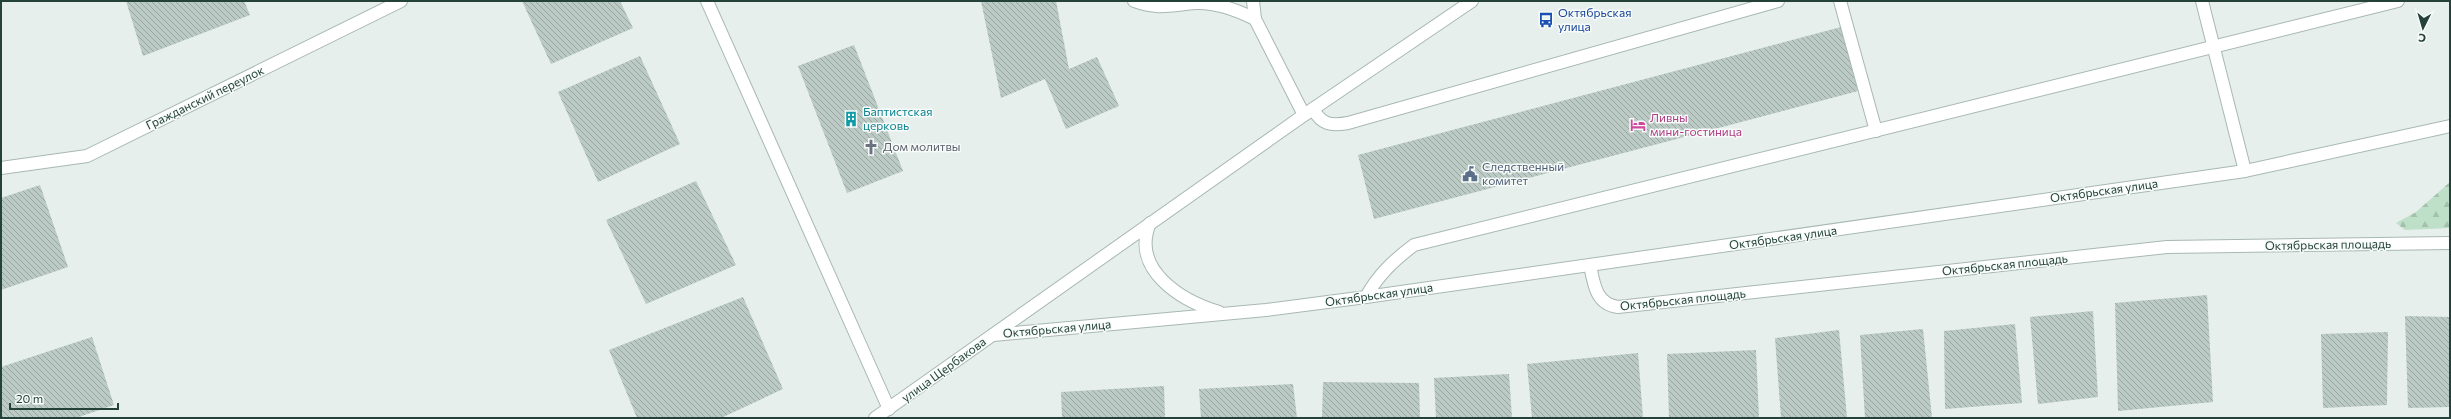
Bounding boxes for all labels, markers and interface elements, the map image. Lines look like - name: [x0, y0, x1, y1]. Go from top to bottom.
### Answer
- place label: Октябрьская улица: [1558, 5, 1632, 33]
- north arrow: [2403, 8, 2443, 48]
- bus stop icon: Октябрьская улица: [1537, 11, 1555, 29]
- text: С: [2417, 32, 2426, 45]
- street label: Гражданский переулок: [143, 62, 266, 132]
- place label: Баптистская церковь: [863, 104, 932, 132]
- building icon: Баптистская церковь: [842, 110, 860, 128]
- place label: Ливны мини-гостиница: [1650, 110, 1742, 138]
- hotel icon: Ливны мини-гостиница: [1629, 116, 1647, 134]
- church icon: Дом молитвы: [862, 138, 880, 156]
- place label: Дом молитвы: [883, 139, 961, 153]
- place label: Следственный комитет: [1482, 159, 1564, 187]
- public building icon: Следственный комитет: [1461, 165, 1479, 183]
- street label: Октябрьская улица: [2049, 176, 2159, 205]
- street label: Октябрьская улица: [1728, 223, 1838, 252]
- street label: Октябрьская площадь: [2265, 236, 2391, 252]
- street label: Октябрьская площадь: [1941, 250, 2068, 278]
- street label: Октябрьская улица: [1324, 280, 1434, 309]
- street label: Октябрьская площадь: [1619, 285, 1746, 313]
- street label: Октябрьская улица: [1002, 316, 1112, 340]
- street label: улица Щербакова: [899, 334, 988, 404]
- scale bar: [10, 385, 118, 411]
- text: 20 m: [16, 391, 43, 405]

